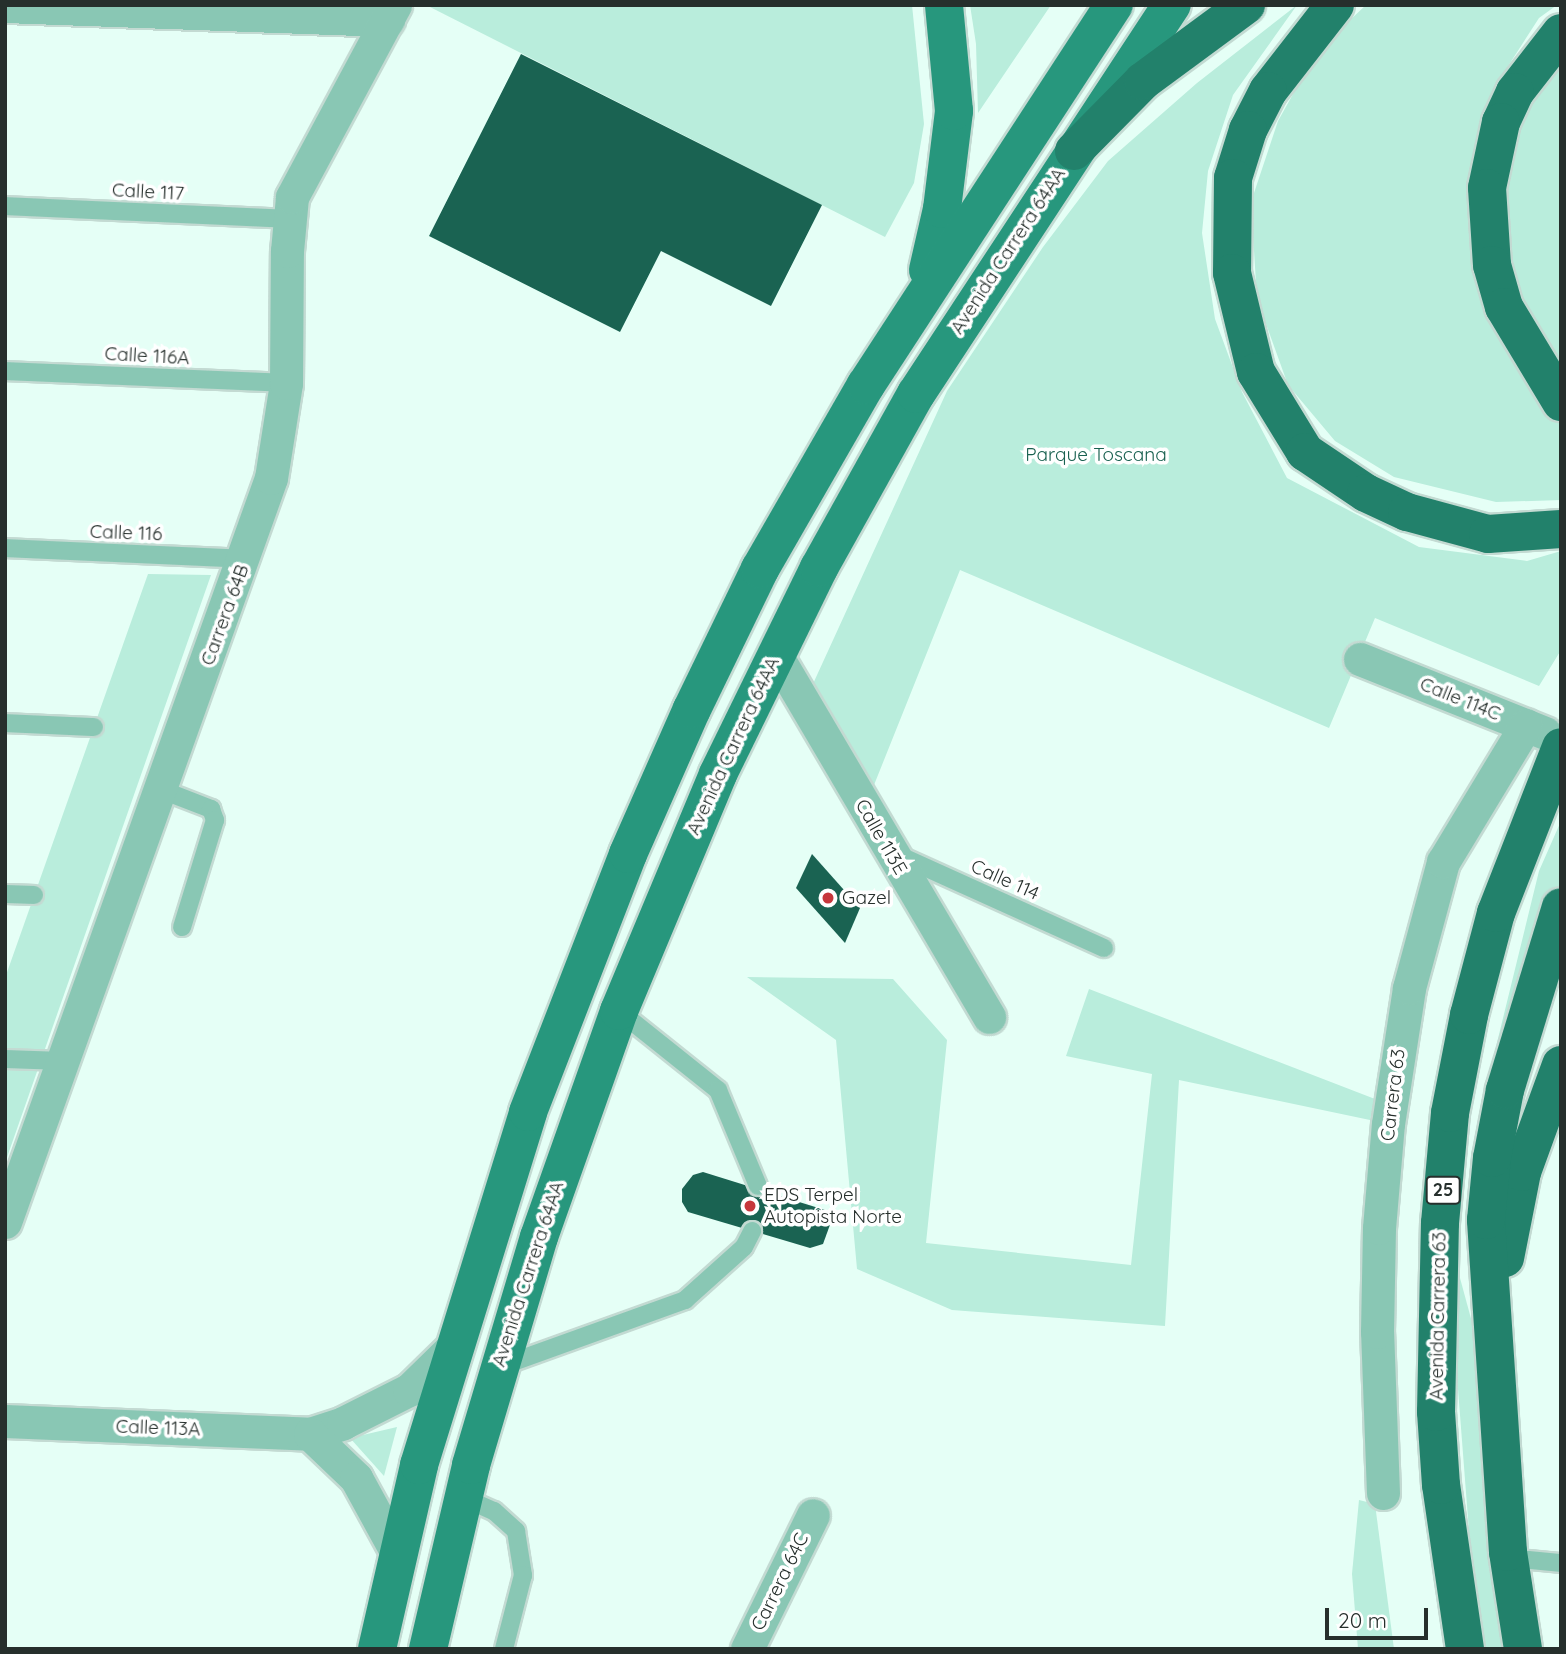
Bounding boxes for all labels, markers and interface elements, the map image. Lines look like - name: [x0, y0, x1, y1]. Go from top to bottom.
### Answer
- street label: Avenida Carrera 64AA: [946, 164, 1070, 338]
- street label: Calle 117: [111, 179, 185, 205]
- street label: Calle 116A: [104, 342, 190, 370]
- park label: Parque Toscana: [1025, 444, 1167, 466]
- street label: Calle 116: [89, 520, 163, 546]
- street label: Carrera 64B: [196, 562, 254, 668]
- street label: Avenida Carrera 64AA: [682, 654, 784, 838]
- street label: Calle 114C: [1417, 673, 1503, 725]
- street label: Calle 113E: [850, 795, 912, 879]
- street label: Calle 114: [967, 855, 1043, 905]
- place label: Gazel: [842, 887, 891, 909]
- marker: Gazel: [820, 890, 836, 906]
- street label: Carrera 63: [1376, 1048, 1410, 1142]
- road number: 25: [1426, 1176, 1460, 1204]
- street label: Avenida Carrera 64AA: [487, 1178, 569, 1370]
- place label: EDS Terpel Autopista Norte: [764, 1184, 902, 1228]
- marker: EDS Terpel Autopista Norte: [742, 1198, 758, 1214]
- street label: Avenida Carrera 63: [1425, 1232, 1451, 1400]
- street label: Calle 113A: [115, 1415, 201, 1441]
- street label: Carrera 64C: [747, 1530, 813, 1634]
- scale bar: [1328, 1594, 1431, 1638]
- text: 20 m: [1338, 1607, 1387, 1633]

